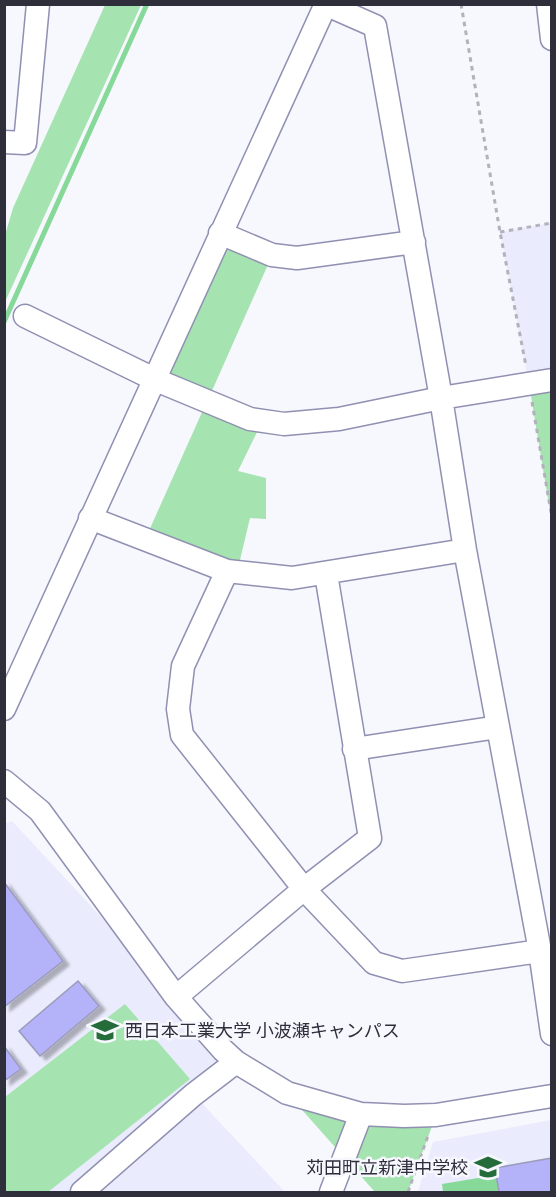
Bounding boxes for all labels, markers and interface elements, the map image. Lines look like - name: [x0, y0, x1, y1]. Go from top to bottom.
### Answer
- school or university icon: 西日本工業大学 小波瀬キャンパス: [90, 1015, 120, 1045]
- place label: 西日本工業大学 小波瀬キャンパス: [125, 1018, 400, 1042]
- school or university icon: 苅田町立新津中学校: [473, 1152, 503, 1182]
- place label: 苅田町立新津中学校: [306, 1155, 468, 1179]

